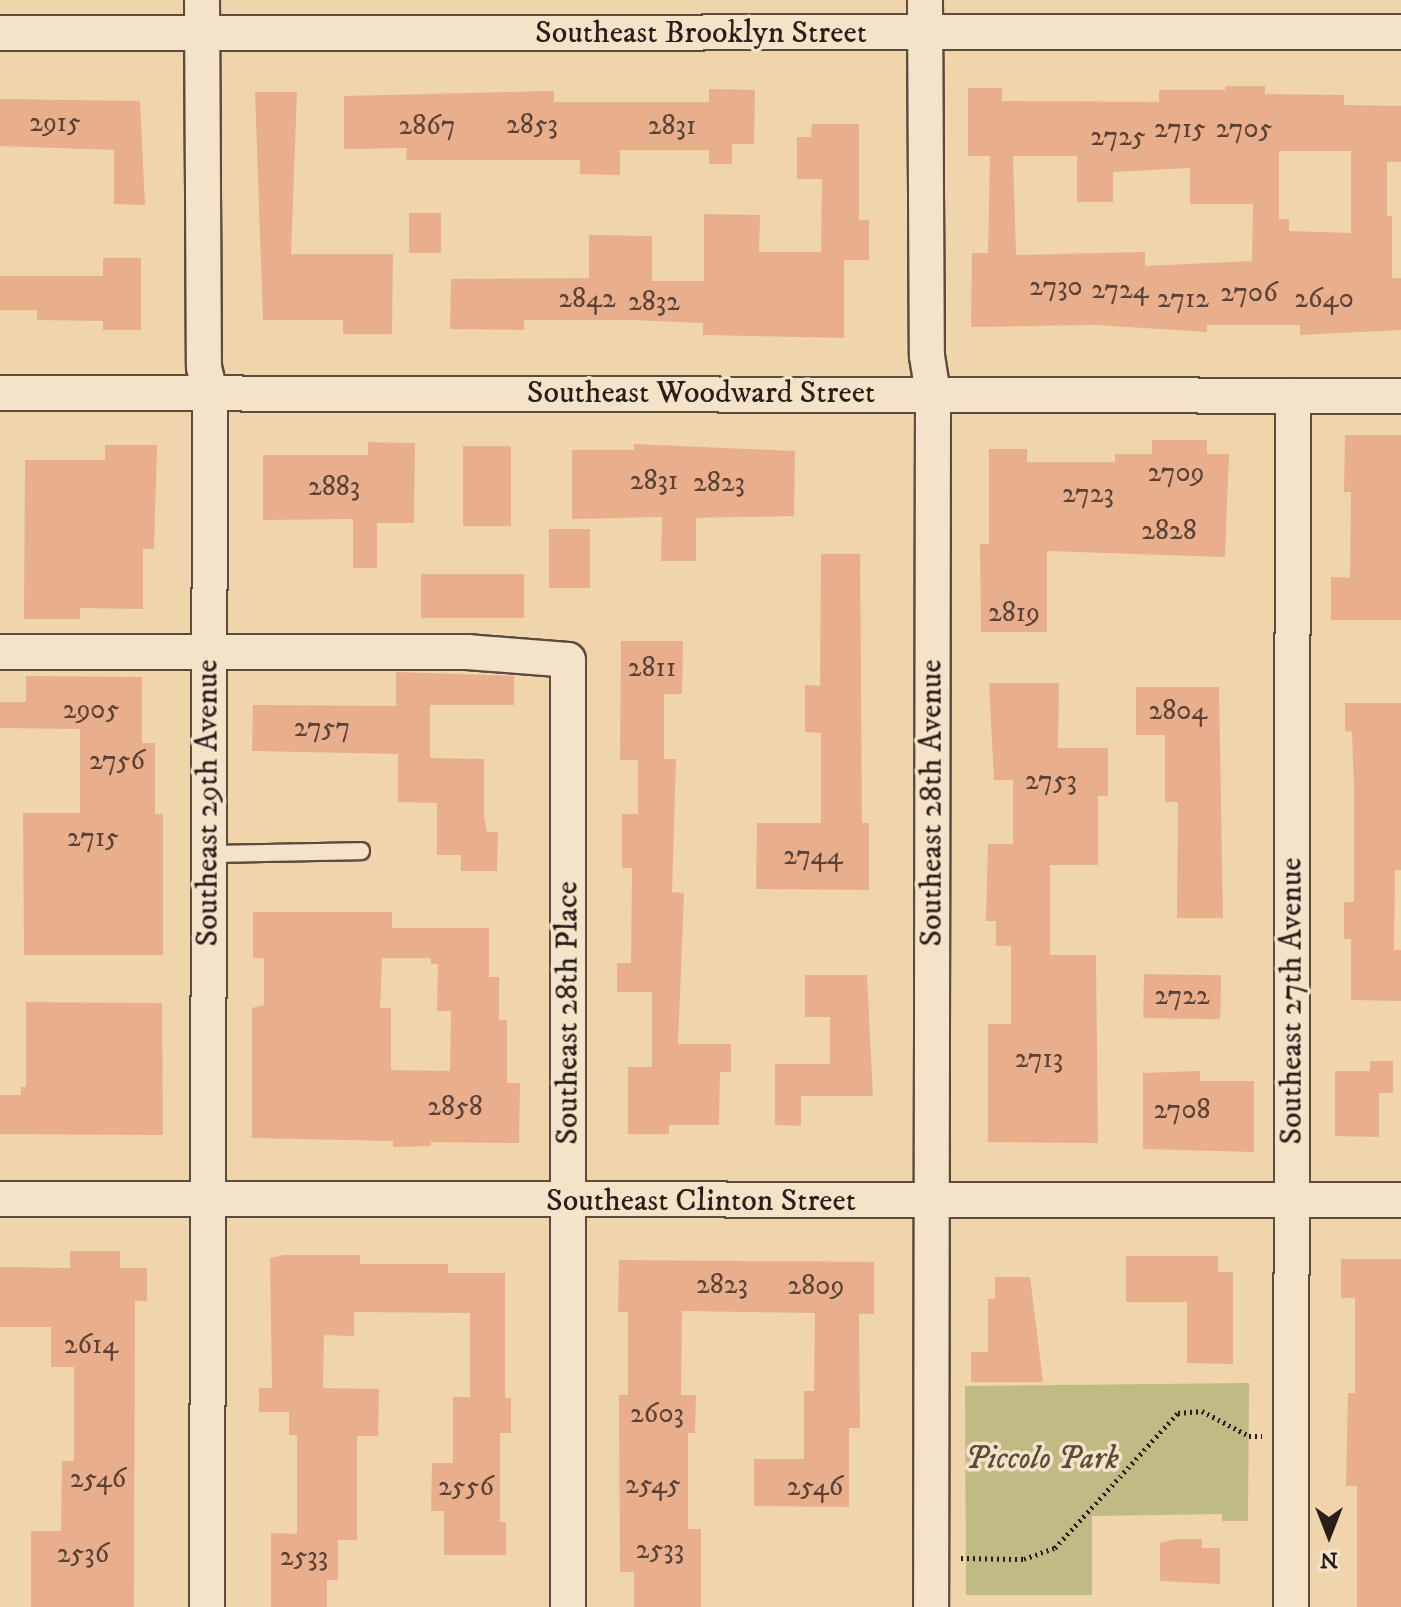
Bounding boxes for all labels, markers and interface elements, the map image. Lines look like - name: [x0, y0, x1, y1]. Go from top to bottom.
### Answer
- street label: Southeast Brooklyn Street: [535, 14, 867, 52]
- house number: 2915: [29, 106, 81, 140]
- house number: 2853: [506, 108, 558, 142]
- house number: 2867: [398, 109, 456, 143]
- house number: 2831: [648, 109, 696, 143]
- house number: 2715: [1154, 112, 1206, 146]
- house number: 2705: [1216, 112, 1272, 146]
- house number: 2725: [1090, 120, 1146, 154]
- house number: 2730: [1029, 270, 1083, 304]
- house number: 2724: [1091, 273, 1149, 307]
- house number: 2706: [1220, 276, 1278, 310]
- house number: 2842: [558, 282, 616, 316]
- house number: 2712: [1157, 282, 1209, 316]
- house number: 2640: [1294, 282, 1354, 316]
- house number: 2832: [628, 285, 680, 319]
- street label: Southeast Woodward Street: [527, 374, 875, 412]
- house number: 2709: [1148, 456, 1204, 490]
- house number: 2831: [630, 464, 678, 498]
- house number: 2823: [693, 466, 745, 500]
- house number: 2883: [308, 470, 360, 504]
- house number: 2723: [1062, 477, 1114, 511]
- house number: 2828: [1141, 514, 1197, 548]
- house number: 2819: [988, 596, 1040, 630]
- house number: 2811: [628, 651, 676, 685]
- street label: Southeast 29th Avenue: [189, 659, 227, 947]
- street label: Southeast 28th Avenue: [913, 659, 951, 947]
- house number: 2905: [63, 693, 119, 727]
- house number: 2804: [1149, 694, 1207, 728]
- house number: 2757: [294, 711, 350, 745]
- house number: 2756: [89, 744, 145, 778]
- house number: 2753: [1025, 764, 1077, 798]
- house number: 2715: [67, 821, 119, 855]
- house number: 2744: [783, 839, 843, 873]
- street label: Southeast 27th Avenue: [1273, 857, 1311, 1145]
- street label: Southeast 28th Place: [549, 881, 587, 1145]
- house number: 2722: [1154, 979, 1210, 1013]
- house number: 2713: [1015, 1042, 1063, 1076]
- house number: 2858: [427, 1090, 483, 1124]
- house number: 2708: [1154, 1093, 1210, 1127]
- street label: Southeast Clinton Street: [546, 1182, 856, 1220]
- house number: 2823: [696, 1268, 748, 1302]
- house number: 2809: [788, 1269, 844, 1303]
- house number: 2614: [64, 1328, 118, 1362]
- house number: 2603: [630, 1397, 684, 1431]
- park label: Piccolo Park: [965, 1440, 1119, 1478]
- house number: 2546: [70, 1462, 126, 1496]
- house number: 2545: [625, 1468, 681, 1502]
- house number: 2556: [438, 1470, 494, 1504]
- house number: 2546: [787, 1470, 843, 1504]
- north arrow: [1289, 1495, 1369, 1575]
- house number: 2533: [636, 1533, 684, 1567]
- house number: 2536: [57, 1537, 109, 1571]
- house number: 2533: [280, 1540, 328, 1574]
- text: N: [1320, 1546, 1338, 1573]

